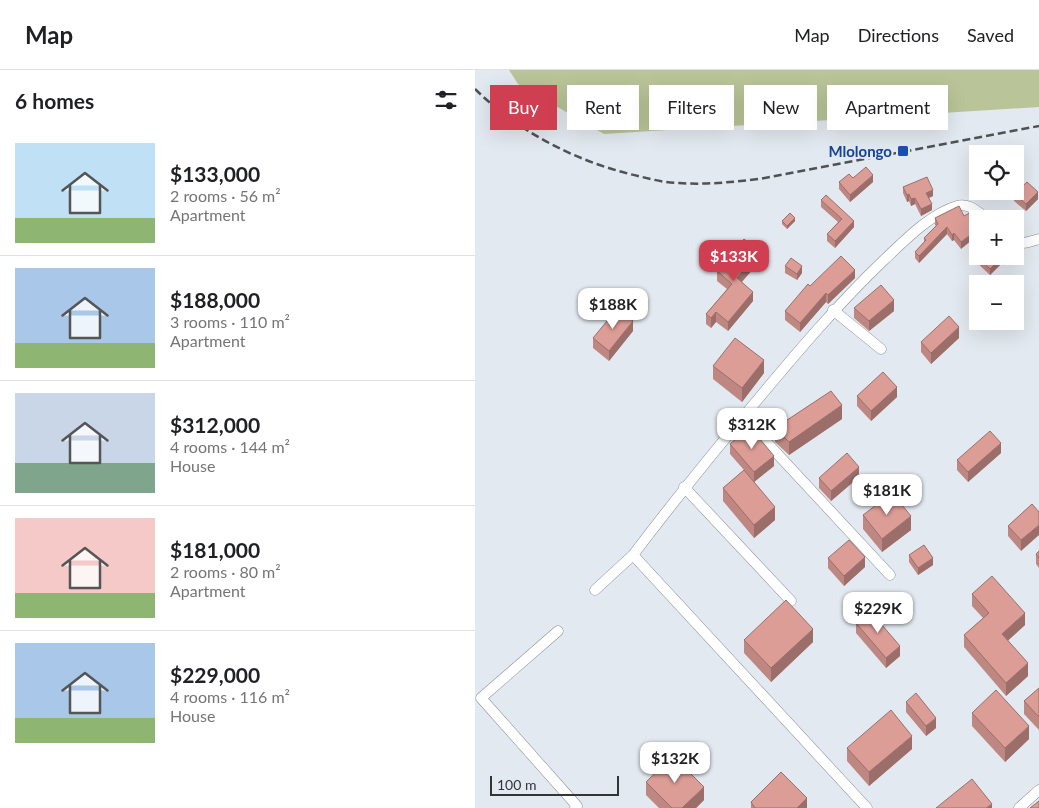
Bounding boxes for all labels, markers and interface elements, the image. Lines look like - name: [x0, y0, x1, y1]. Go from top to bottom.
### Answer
- text: Map: [25, 20, 73, 49]
- text: Map: [794, 24, 830, 46]
- text: Directions: [858, 24, 939, 46]
- text: Saved: [967, 24, 1014, 46]
- chip: Buy: [490, 85, 557, 130]
- chip: Rent: [567, 85, 639, 130]
- chip: Filters: [649, 85, 734, 130]
- chip: New: [744, 85, 817, 130]
- chip: Apartment: [827, 85, 948, 130]
- icon: filters: [432, 86, 460, 114]
- text: 6 homes: [15, 88, 94, 113]
- place label: Mlolongo: [828, 142, 892, 160]
- marker: Mlolongo: [896, 144, 910, 158]
- map controls: [969, 145, 1024, 330]
- button: locate: [969, 145, 1024, 200]
- text: $133,000: [170, 161, 260, 186]
- icon: home: [55, 163, 115, 223]
- text: 2 rooms · 56 m²: [170, 186, 281, 205]
- text: Apartment: [170, 205, 245, 224]
- button: +: [969, 210, 1024, 265]
- pin: $133K: [699, 240, 769, 282]
- text: $133K: [710, 246, 758, 265]
- button: −: [969, 275, 1024, 330]
- text: $188,000: [170, 287, 260, 312]
- icon: home: [55, 288, 115, 348]
- pin: $188K: [578, 288, 648, 330]
- text: $188K: [589, 294, 637, 313]
- text: 3 rooms · 110 m²: [170, 312, 290, 331]
- text: Apartment: [170, 331, 245, 350]
- pin: $312K: [717, 408, 787, 450]
- text: $312,000: [170, 412, 260, 437]
- icon: home: [55, 413, 115, 473]
- text: $312K: [728, 414, 776, 433]
- text: 4 rooms · 144 m²: [170, 437, 290, 456]
- text: House: [170, 456, 215, 475]
- pin: $181K: [852, 474, 922, 516]
- text: $181K: [863, 480, 911, 499]
- text: $181,000: [170, 537, 260, 562]
- icon: home: [55, 538, 115, 598]
- text: 2 rooms · 80 m²: [170, 562, 281, 581]
- text: Apartment: [170, 581, 245, 600]
- pin: $229K: [843, 592, 913, 634]
- text: $229K: [854, 598, 902, 617]
- text: $229,000: [170, 662, 260, 687]
- icon: home: [55, 663, 115, 723]
- text: 4 rooms · 116 m²: [170, 687, 290, 706]
- text: House: [170, 706, 215, 725]
- pin: $132K: [640, 742, 710, 784]
- text: $132K: [651, 748, 699, 767]
- scale bar: [490, 773, 619, 796]
- text: 100 m: [497, 776, 536, 793]

